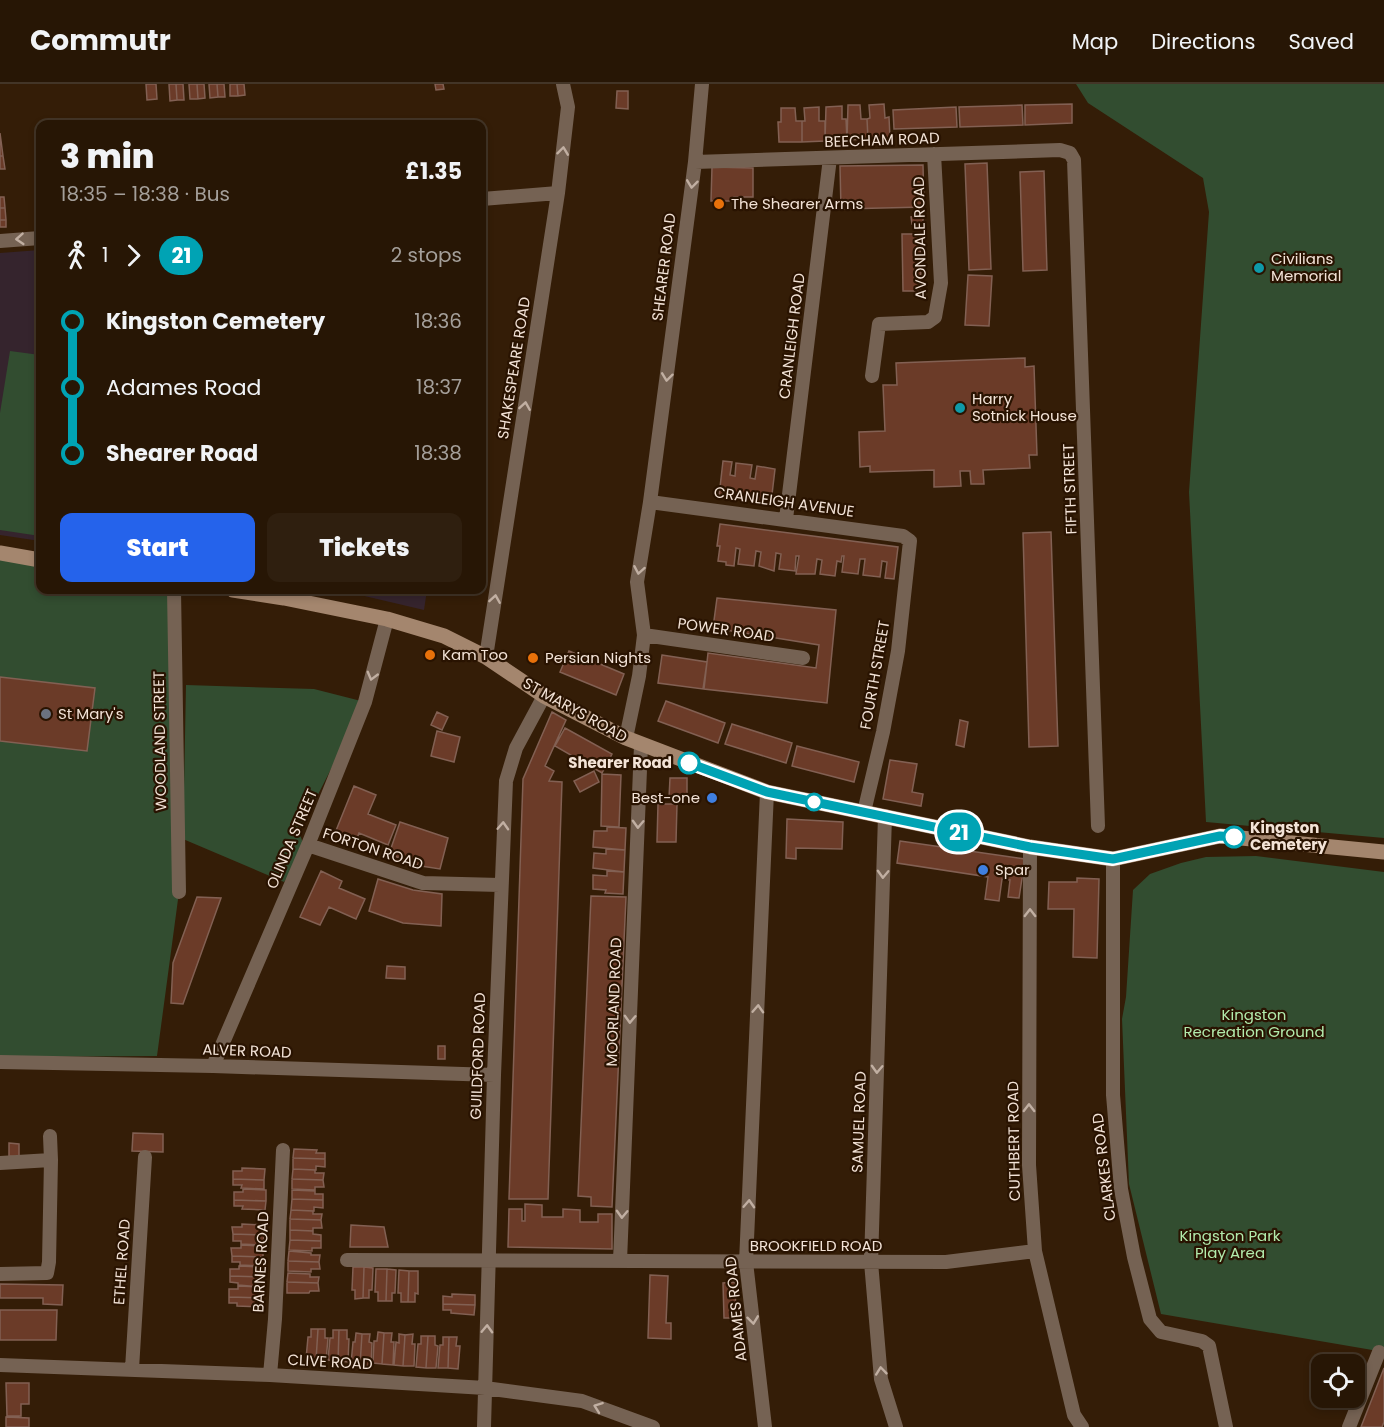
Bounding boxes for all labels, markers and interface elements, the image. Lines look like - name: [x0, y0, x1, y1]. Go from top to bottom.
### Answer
- text: Commutr: [30, 21, 171, 60]
- text: Map: [1072, 27, 1118, 56]
- text: Directions: [1151, 27, 1255, 56]
- text: Saved: [1288, 27, 1354, 56]
- street label: BEECHAM ROAD: [824, 127, 940, 152]
- text: 3 min: [60, 133, 154, 180]
- one-way arrow: [556, 146, 569, 156]
- text: £1.35: [405, 156, 462, 187]
- street label: AVONDALE ROAD: [908, 176, 931, 300]
- one-way arrow: [686, 179, 698, 188]
- text: 18:35 – 18:38 · Bus: [60, 180, 230, 208]
- place label: The Shearer Arms: [731, 193, 864, 214]
- marker: The Shearer Arms: [712, 197, 726, 211]
- street label: SHEARER ROAD: [646, 212, 681, 322]
- one-way arrow: [16, 232, 25, 245]
- icon: walk: [60, 239, 93, 272]
- icon: forward: [117, 239, 150, 272]
- text: 1: [102, 241, 108, 269]
- text: 21: [171, 241, 191, 270]
- text: 2 stops: [391, 241, 462, 269]
- place label: Civilians Memorial: [1271, 248, 1341, 286]
- marker: Civilians Memorial: [1252, 261, 1266, 275]
- street label: CRANLEIGH ROAD: [773, 272, 810, 400]
- street label: SHAKESPEARE ROAD: [492, 295, 535, 441]
- text: Kingston Cemetery: [106, 306, 325, 337]
- text: 18:36: [414, 307, 462, 335]
- text: Adames Road: [106, 372, 261, 403]
- text: 18:37: [416, 373, 462, 401]
- one-way arrow: [661, 373, 673, 382]
- place label: Harry Sotnick House: [972, 388, 1077, 426]
- marker: Harry Sotnick House: [953, 401, 967, 415]
- one-way arrow: [518, 402, 530, 411]
- text: Shearer Road: [106, 438, 258, 469]
- text: 18:38: [414, 439, 462, 467]
- street label: FIFTH STREET: [1057, 443, 1082, 535]
- street label: CRANLEIGH AVENUE: [713, 481, 856, 522]
- button: Start: [60, 513, 255, 582]
- button: Tickets: [267, 513, 462, 582]
- one-way arrow: [633, 566, 645, 575]
- one-way arrow: [488, 594, 500, 603]
- street label: POWER ROAD: [676, 612, 776, 647]
- street label: FOURTH STREET: [855, 619, 894, 731]
- place label: Kam Too: [442, 644, 508, 665]
- place label: Persian Nights: [545, 647, 651, 668]
- marker: Kam Too: [423, 648, 437, 662]
- marker: Persian Nights: [526, 651, 540, 665]
- street label: WOODLAND STREET: [148, 671, 171, 811]
- one-way arrow: [366, 671, 379, 681]
- street label: ST MARYS ROAD: [519, 672, 631, 747]
- place label: St Mary's: [58, 703, 124, 724]
- marker: St Mary's: [39, 707, 53, 721]
- place label: Shearer Road: [568, 752, 672, 773]
- marker: Shearer Road: [678, 752, 700, 774]
- street label: OLINDA STREET: [261, 786, 322, 892]
- place label: Best-one: [631, 787, 700, 808]
- marker: Best-one: [705, 791, 719, 805]
- unlabelled marker: [805, 793, 823, 811]
- line badge: 21: [932, 812, 986, 852]
- place label: Kingston Cemetery: [1250, 817, 1328, 855]
- text: 21: [949, 818, 969, 847]
- one-way arrow: [631, 820, 644, 829]
- street label: FORTON ROAD: [320, 822, 426, 875]
- one-way arrow: [497, 822, 510, 831]
- marker: Kingston Cemetery: [1223, 826, 1245, 848]
- place label: Spar: [995, 859, 1030, 880]
- marker: Spar: [976, 863, 990, 877]
- one-way arrow: [877, 870, 889, 879]
- one-way arrow: [1024, 909, 1036, 918]
- street label: MOORLAND ROAD: [601, 937, 626, 1067]
- street label: GUILDFORD ROAD: [465, 992, 490, 1120]
- one-way arrow: [751, 1004, 764, 1013]
- park label: Kingston Recreation Ground: [1183, 1004, 1325, 1042]
- one-way arrow: [623, 1015, 636, 1024]
- street label: ALVER ROAD: [202, 1038, 292, 1063]
- one-way arrow: [871, 1065, 883, 1074]
- street label: SAMUEL ROAD: [846, 1071, 871, 1173]
- street label: CUTHBERT ROAD: [1002, 1081, 1025, 1201]
- one-way arrow: [1023, 1104, 1035, 1113]
- street label: CLARKES ROAD: [1086, 1112, 1121, 1222]
- one-way arrow: [742, 1199, 755, 1208]
- one-way arrow: [615, 1209, 628, 1218]
- street label: BARNES ROAD: [247, 1211, 274, 1313]
- street label: ETHEL ROAD: [108, 1218, 135, 1306]
- park label: Kingston Park Play Area: [1179, 1225, 1281, 1263]
- street label: BROOKFIELD ROAD: [750, 1235, 882, 1256]
- street label: ADAMES ROAD: [720, 1255, 751, 1363]
- one-way arrow: [746, 1316, 759, 1325]
- one-way arrow: [480, 1325, 493, 1334]
- street label: CLIVE ROAD: [287, 1349, 373, 1374]
- map controls: [1311, 1354, 1365, 1408]
- button: locate: [1311, 1354, 1365, 1408]
- one-way arrow: [875, 1366, 888, 1375]
- one-way arrow: [594, 1401, 604, 1414]

